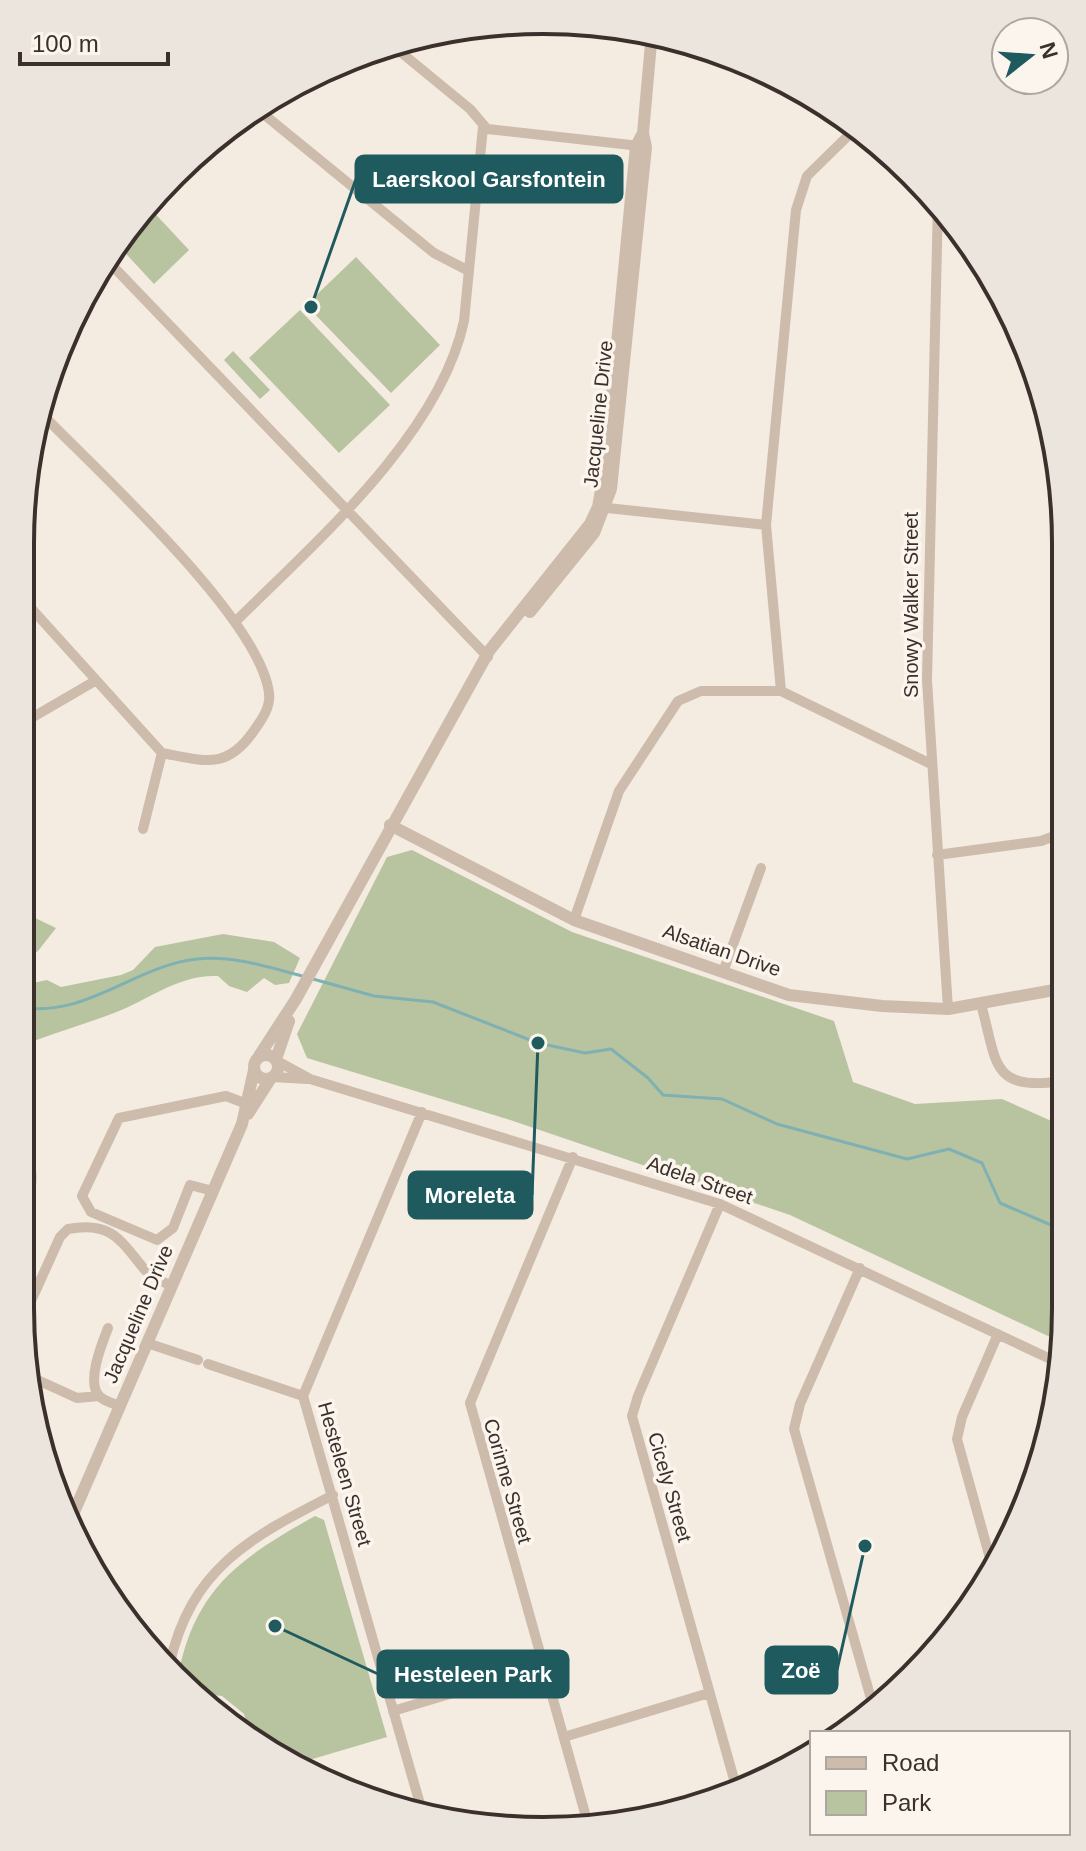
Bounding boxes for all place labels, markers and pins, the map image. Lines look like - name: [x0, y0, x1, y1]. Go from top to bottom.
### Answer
- callout: Laerskool Garsfontein: [356, 156, 622, 202]
- callout: Moreleta: [409, 1172, 532, 1218]
- callout: Zoë: [766, 1647, 837, 1693]
- callout: Hesteleen Park: [378, 1651, 568, 1697]

